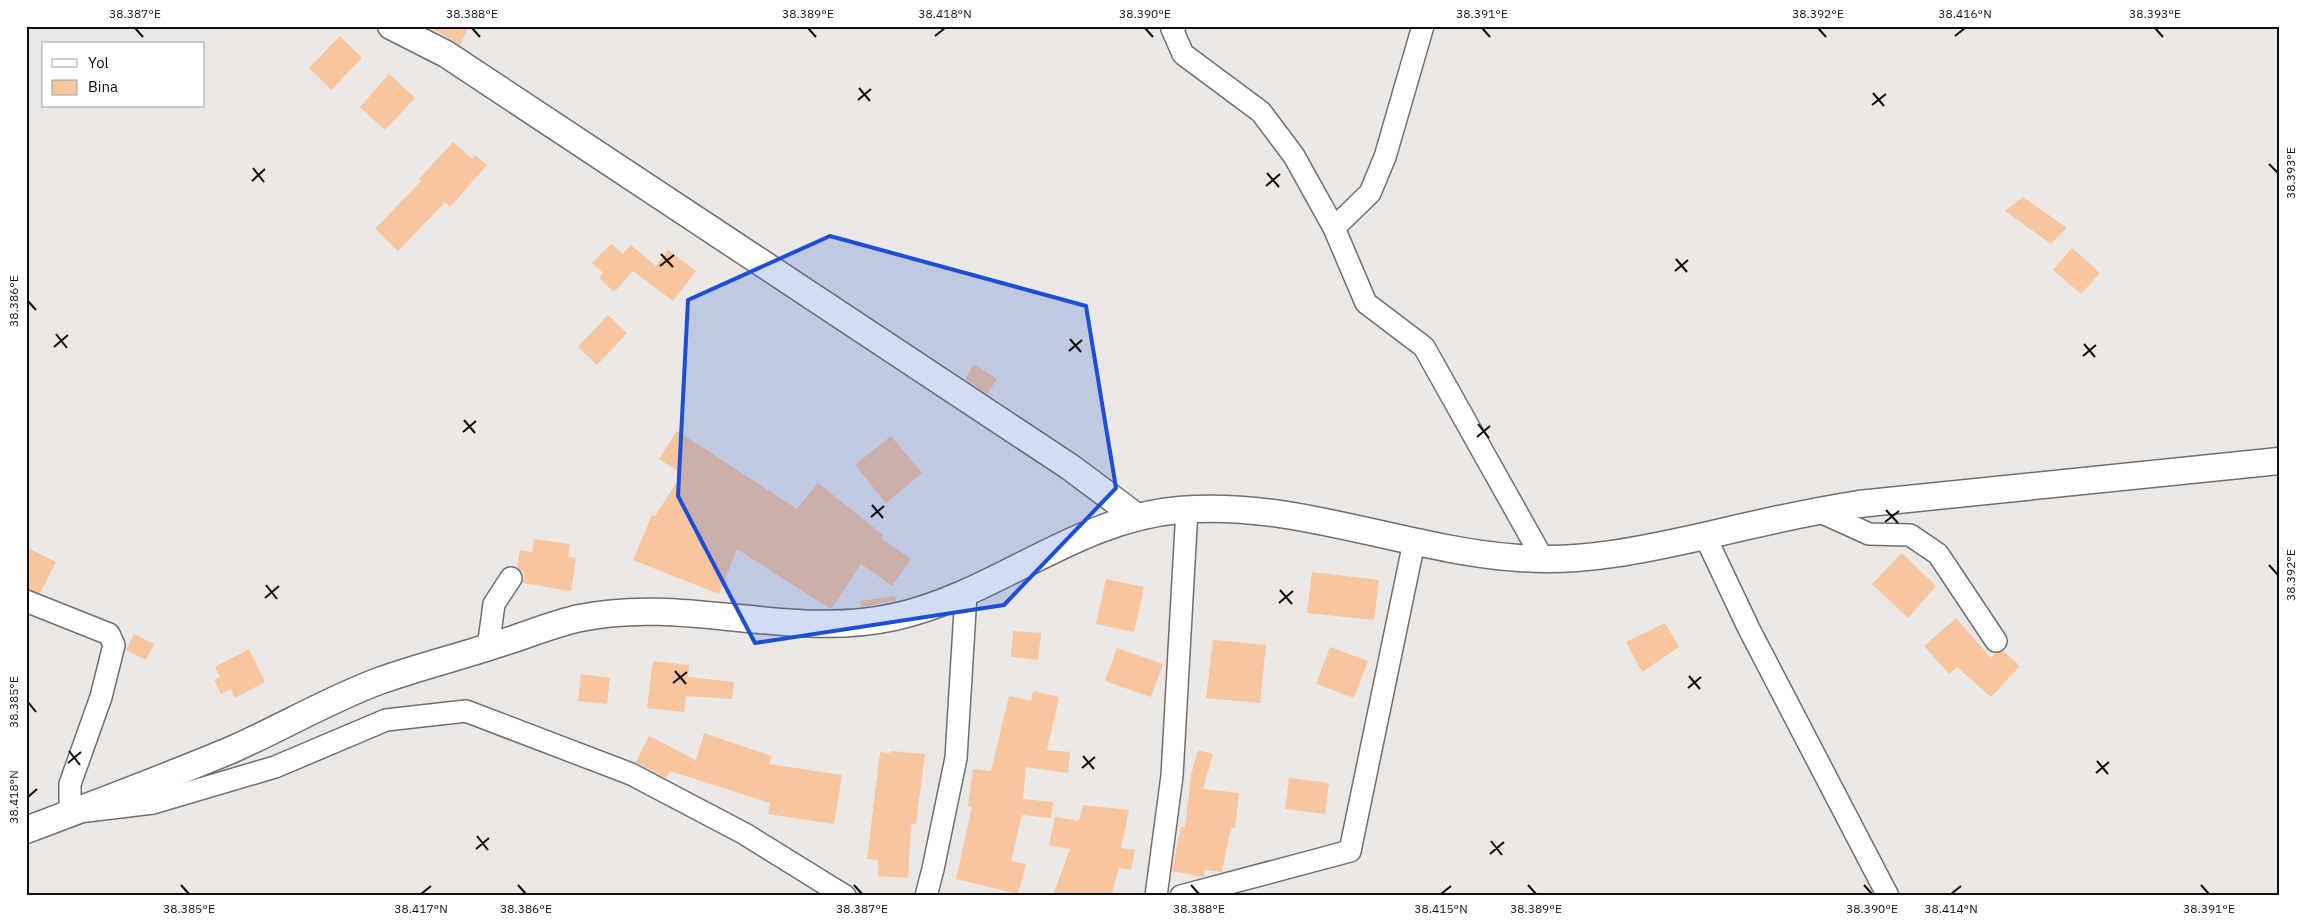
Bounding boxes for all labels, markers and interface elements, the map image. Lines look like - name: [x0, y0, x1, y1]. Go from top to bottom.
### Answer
- text: 38.387°E: [109, 6, 161, 21]
- text: 38.388°E: [446, 6, 498, 21]
- text: 38.389°E: [782, 6, 834, 21]
- text: 38.418°N: [918, 6, 972, 21]
- text: 38.390°E: [1119, 6, 1171, 21]
- text: 38.391°E: [1456, 6, 1508, 21]
- text: 38.392°E: [1792, 6, 1844, 21]
- text: 38.416°N: [1938, 6, 1992, 21]
- text: 38.393°E: [2129, 6, 2181, 21]
- legend: [42, 42, 205, 108]
- text: Yol: [88, 53, 109, 72]
- text: Bina: [88, 77, 118, 96]
- text: 38.393°E: [2283, 147, 2298, 199]
- text: 38.386°E: [6, 275, 21, 327]
- text: 38.392°E: [2283, 549, 2298, 601]
- text: 38.385°E: [6, 676, 21, 728]
- text: 38.418°N: [6, 770, 21, 824]
- text: 38.385°E: [163, 901, 215, 916]
- text: 38.417°N: [394, 901, 448, 916]
- text: 38.386°E: [500, 901, 552, 916]
- text: 38.387°E: [836, 901, 888, 916]
- text: 38.388°E: [1173, 901, 1225, 916]
- text: 38.415°N: [1414, 901, 1468, 916]
- text: 38.389°E: [1510, 901, 1562, 916]
- text: 38.390°E: [1846, 901, 1898, 916]
- text: 38.414°N: [1924, 901, 1978, 916]
- text: 38.391°E: [2183, 901, 2235, 916]

